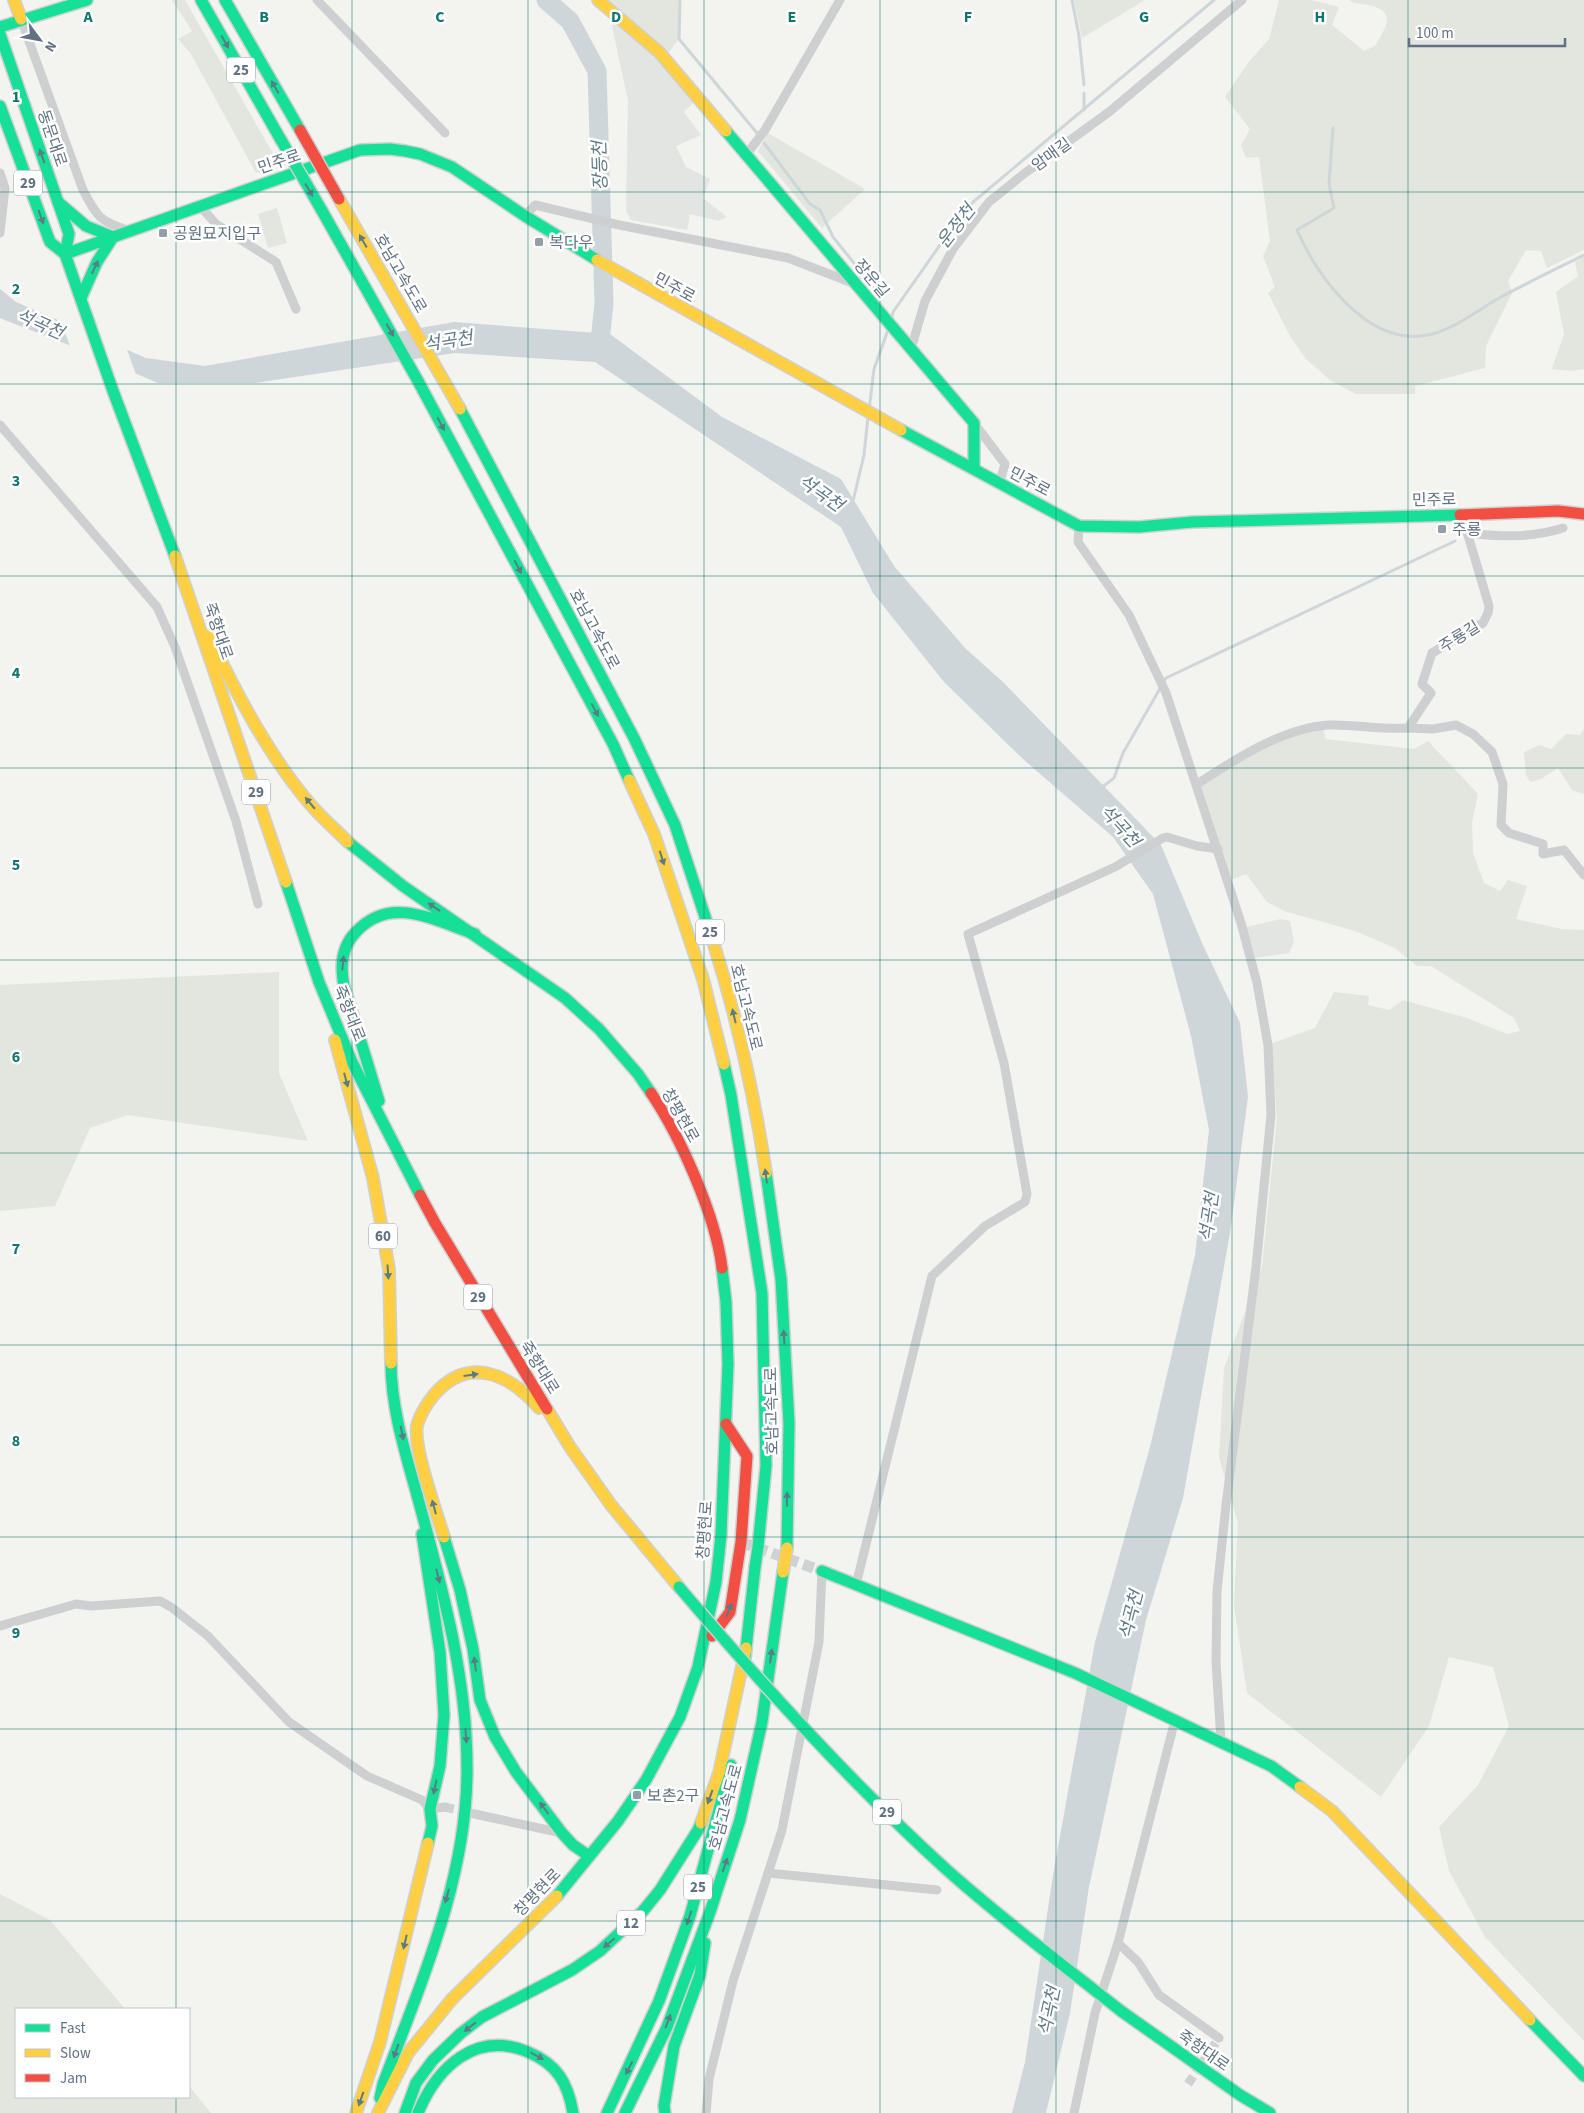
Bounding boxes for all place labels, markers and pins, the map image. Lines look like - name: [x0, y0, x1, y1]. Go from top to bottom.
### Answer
- place label: 공원묘지입구: [173, 223, 261, 245]
- marker: 공원묘지입구: [157, 227, 169, 239]
- place label: 복다우: [549, 232, 593, 254]
- marker: 복다우: [533, 236, 545, 248]
- place label: 주룡: [1452, 519, 1481, 541]
- marker: 주룡: [1436, 523, 1448, 535]
- place label: 보촌2구: [647, 1785, 699, 1807]
- marker: 보촌2구: [631, 1789, 643, 1801]

